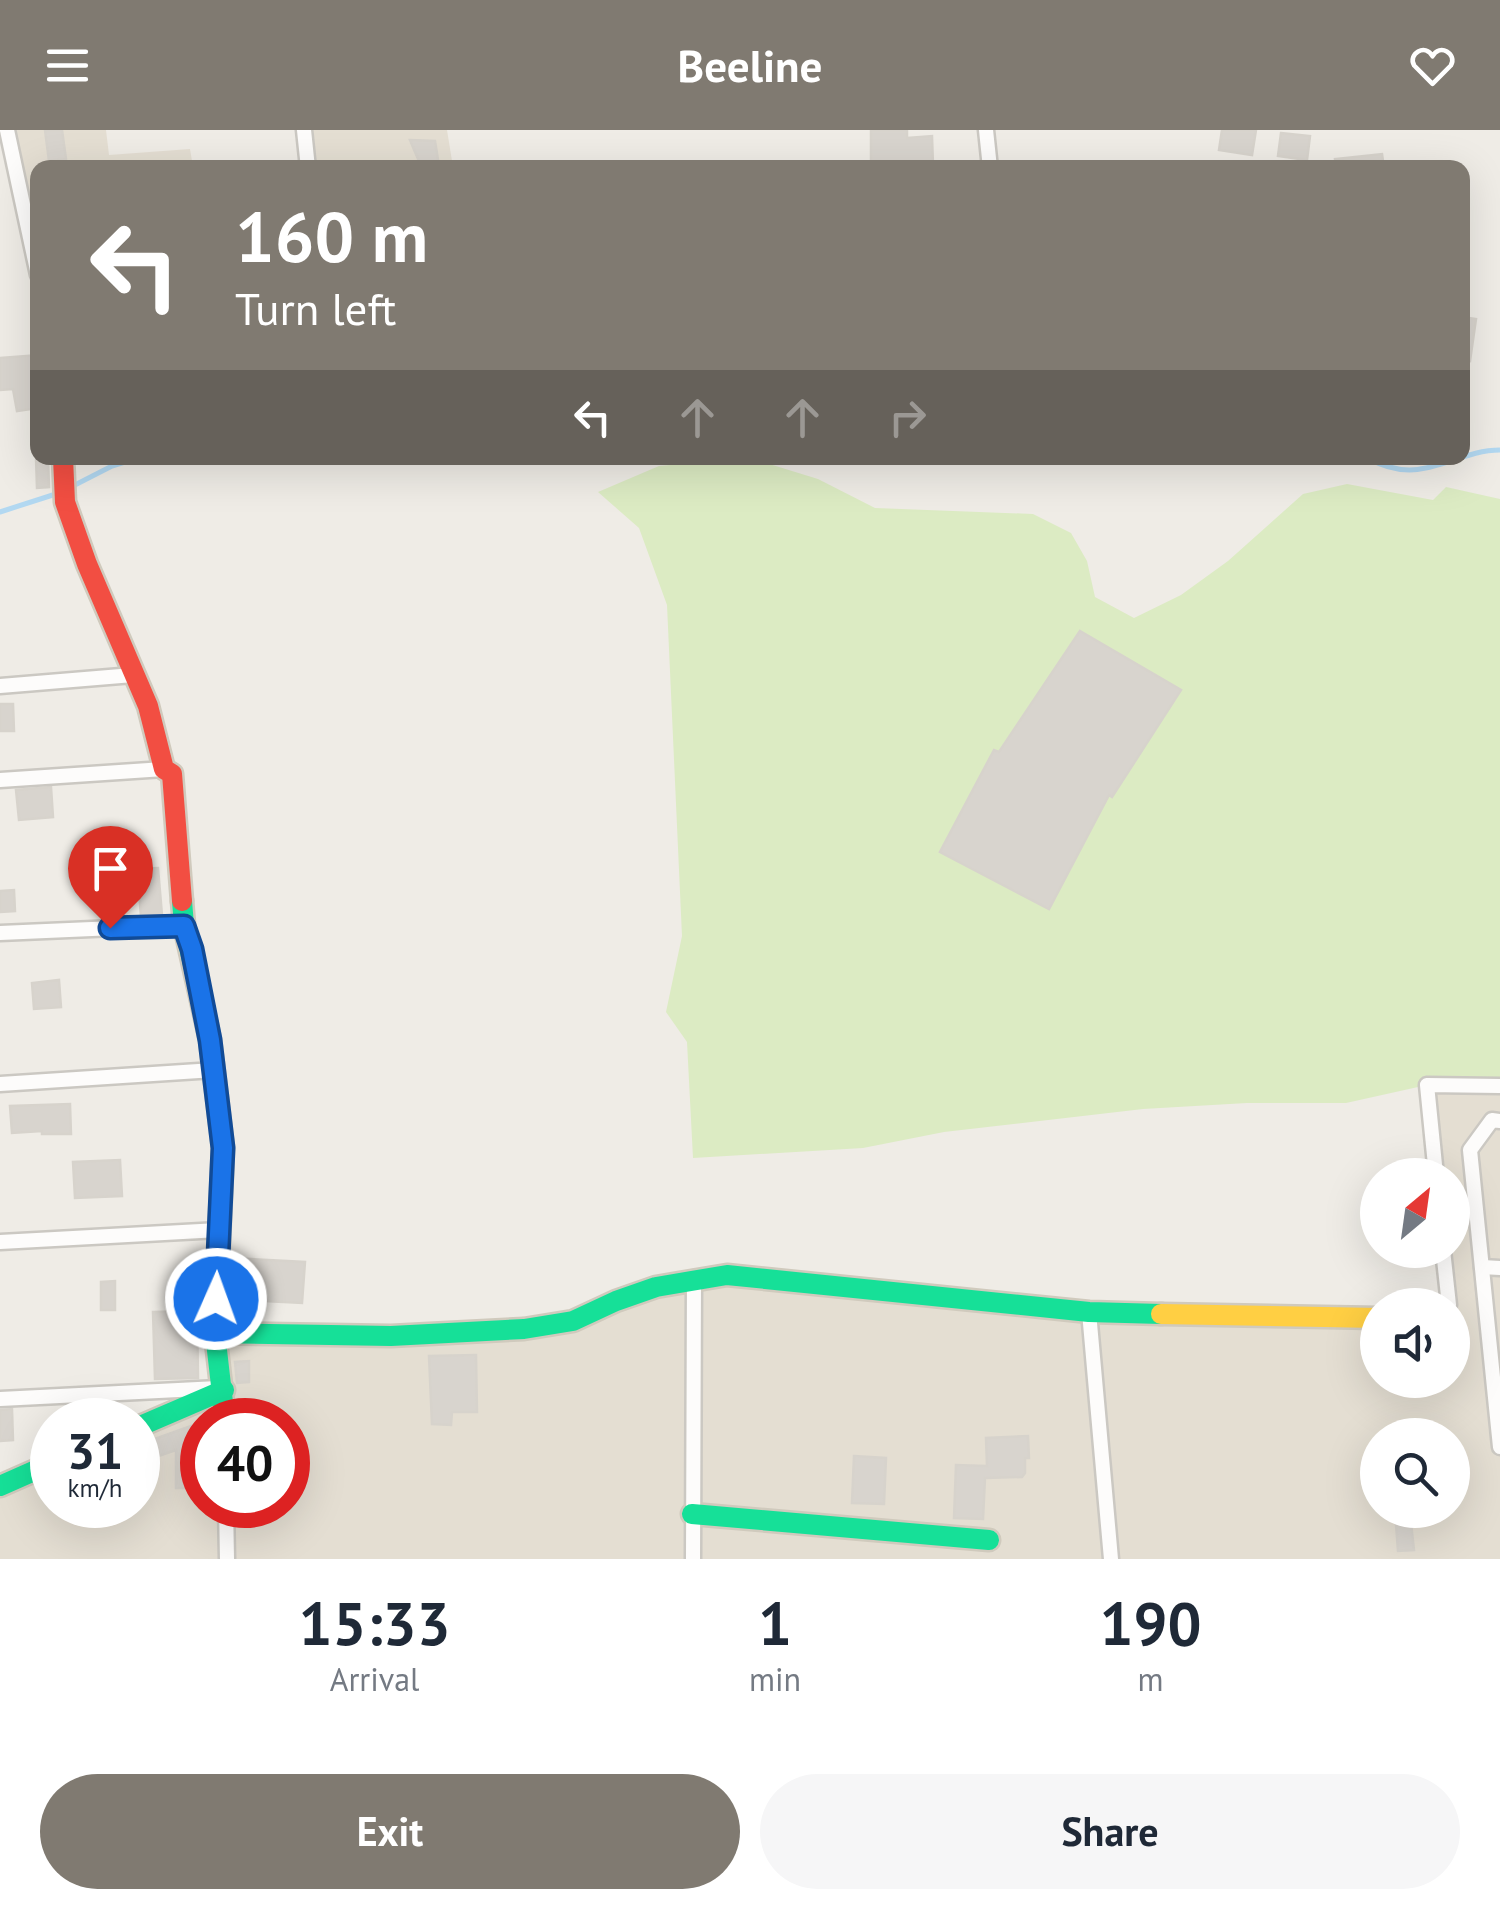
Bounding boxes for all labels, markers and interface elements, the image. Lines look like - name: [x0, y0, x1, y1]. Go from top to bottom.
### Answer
- text: Beeline: [678, 36, 822, 94]
- icon: menu: [40, 38, 95, 93]
- icon: heart: [1405, 38, 1460, 93]
- text: 160 m: [235, 191, 428, 281]
- icon: left: [70, 200, 200, 330]
- text: Turn left: [235, 279, 396, 337]
- icon: left: [565, 390, 620, 445]
- icon: ahead: [670, 390, 725, 445]
- icon: ahead: [775, 390, 830, 445]
- icon: right: [880, 390, 935, 445]
- pin: [68, 826, 153, 929]
- icon: arrive: [83, 841, 138, 896]
- north arrow: [1360, 1158, 1470, 1268]
- map controls: [1360, 1158, 1470, 1528]
- position arrow: [164, 1247, 268, 1351]
- button: sound: [1360, 1288, 1470, 1398]
- speed limit sign: 40: [180, 1398, 310, 1528]
- text: 31: [67, 1418, 123, 1483]
- button: search: [1360, 1418, 1470, 1528]
- text: km/h: [68, 1472, 122, 1504]
- text: 15:33: [298, 1584, 451, 1662]
- text: 1: [758, 1584, 792, 1662]
- text: 190: [1100, 1584, 1202, 1662]
- text: Arrival: [330, 1658, 419, 1700]
- text: min: [749, 1658, 801, 1700]
- text: m: [1138, 1658, 1164, 1700]
- button: Exit: [40, 1774, 740, 1889]
- button: Share: [760, 1774, 1460, 1889]

